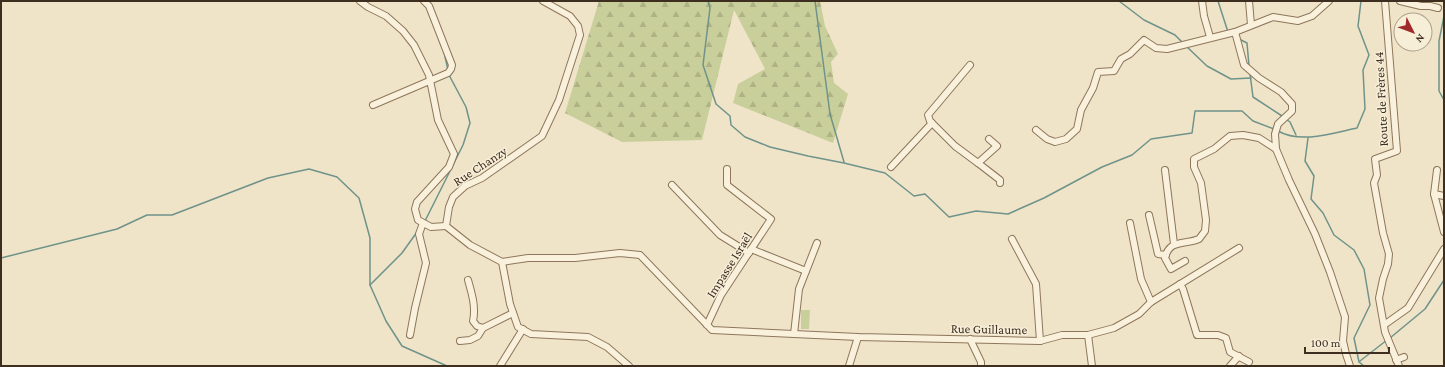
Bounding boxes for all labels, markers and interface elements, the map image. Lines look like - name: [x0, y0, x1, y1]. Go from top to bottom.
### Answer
- north arrow: [1393, 12, 1433, 52]
- text: N: [1413, 32, 1427, 46]
- street label: Route de Frères 44: [1371, 51, 1391, 147]
- street label: Rue Chanzy: [450, 143, 511, 189]
- street label: Impasse Israël: [703, 229, 755, 300]
- street label: Rue Guillaume: [951, 321, 1028, 337]
- scale bar: [1305, 329, 1389, 355]
- text: 100 m: [1311, 336, 1341, 350]

